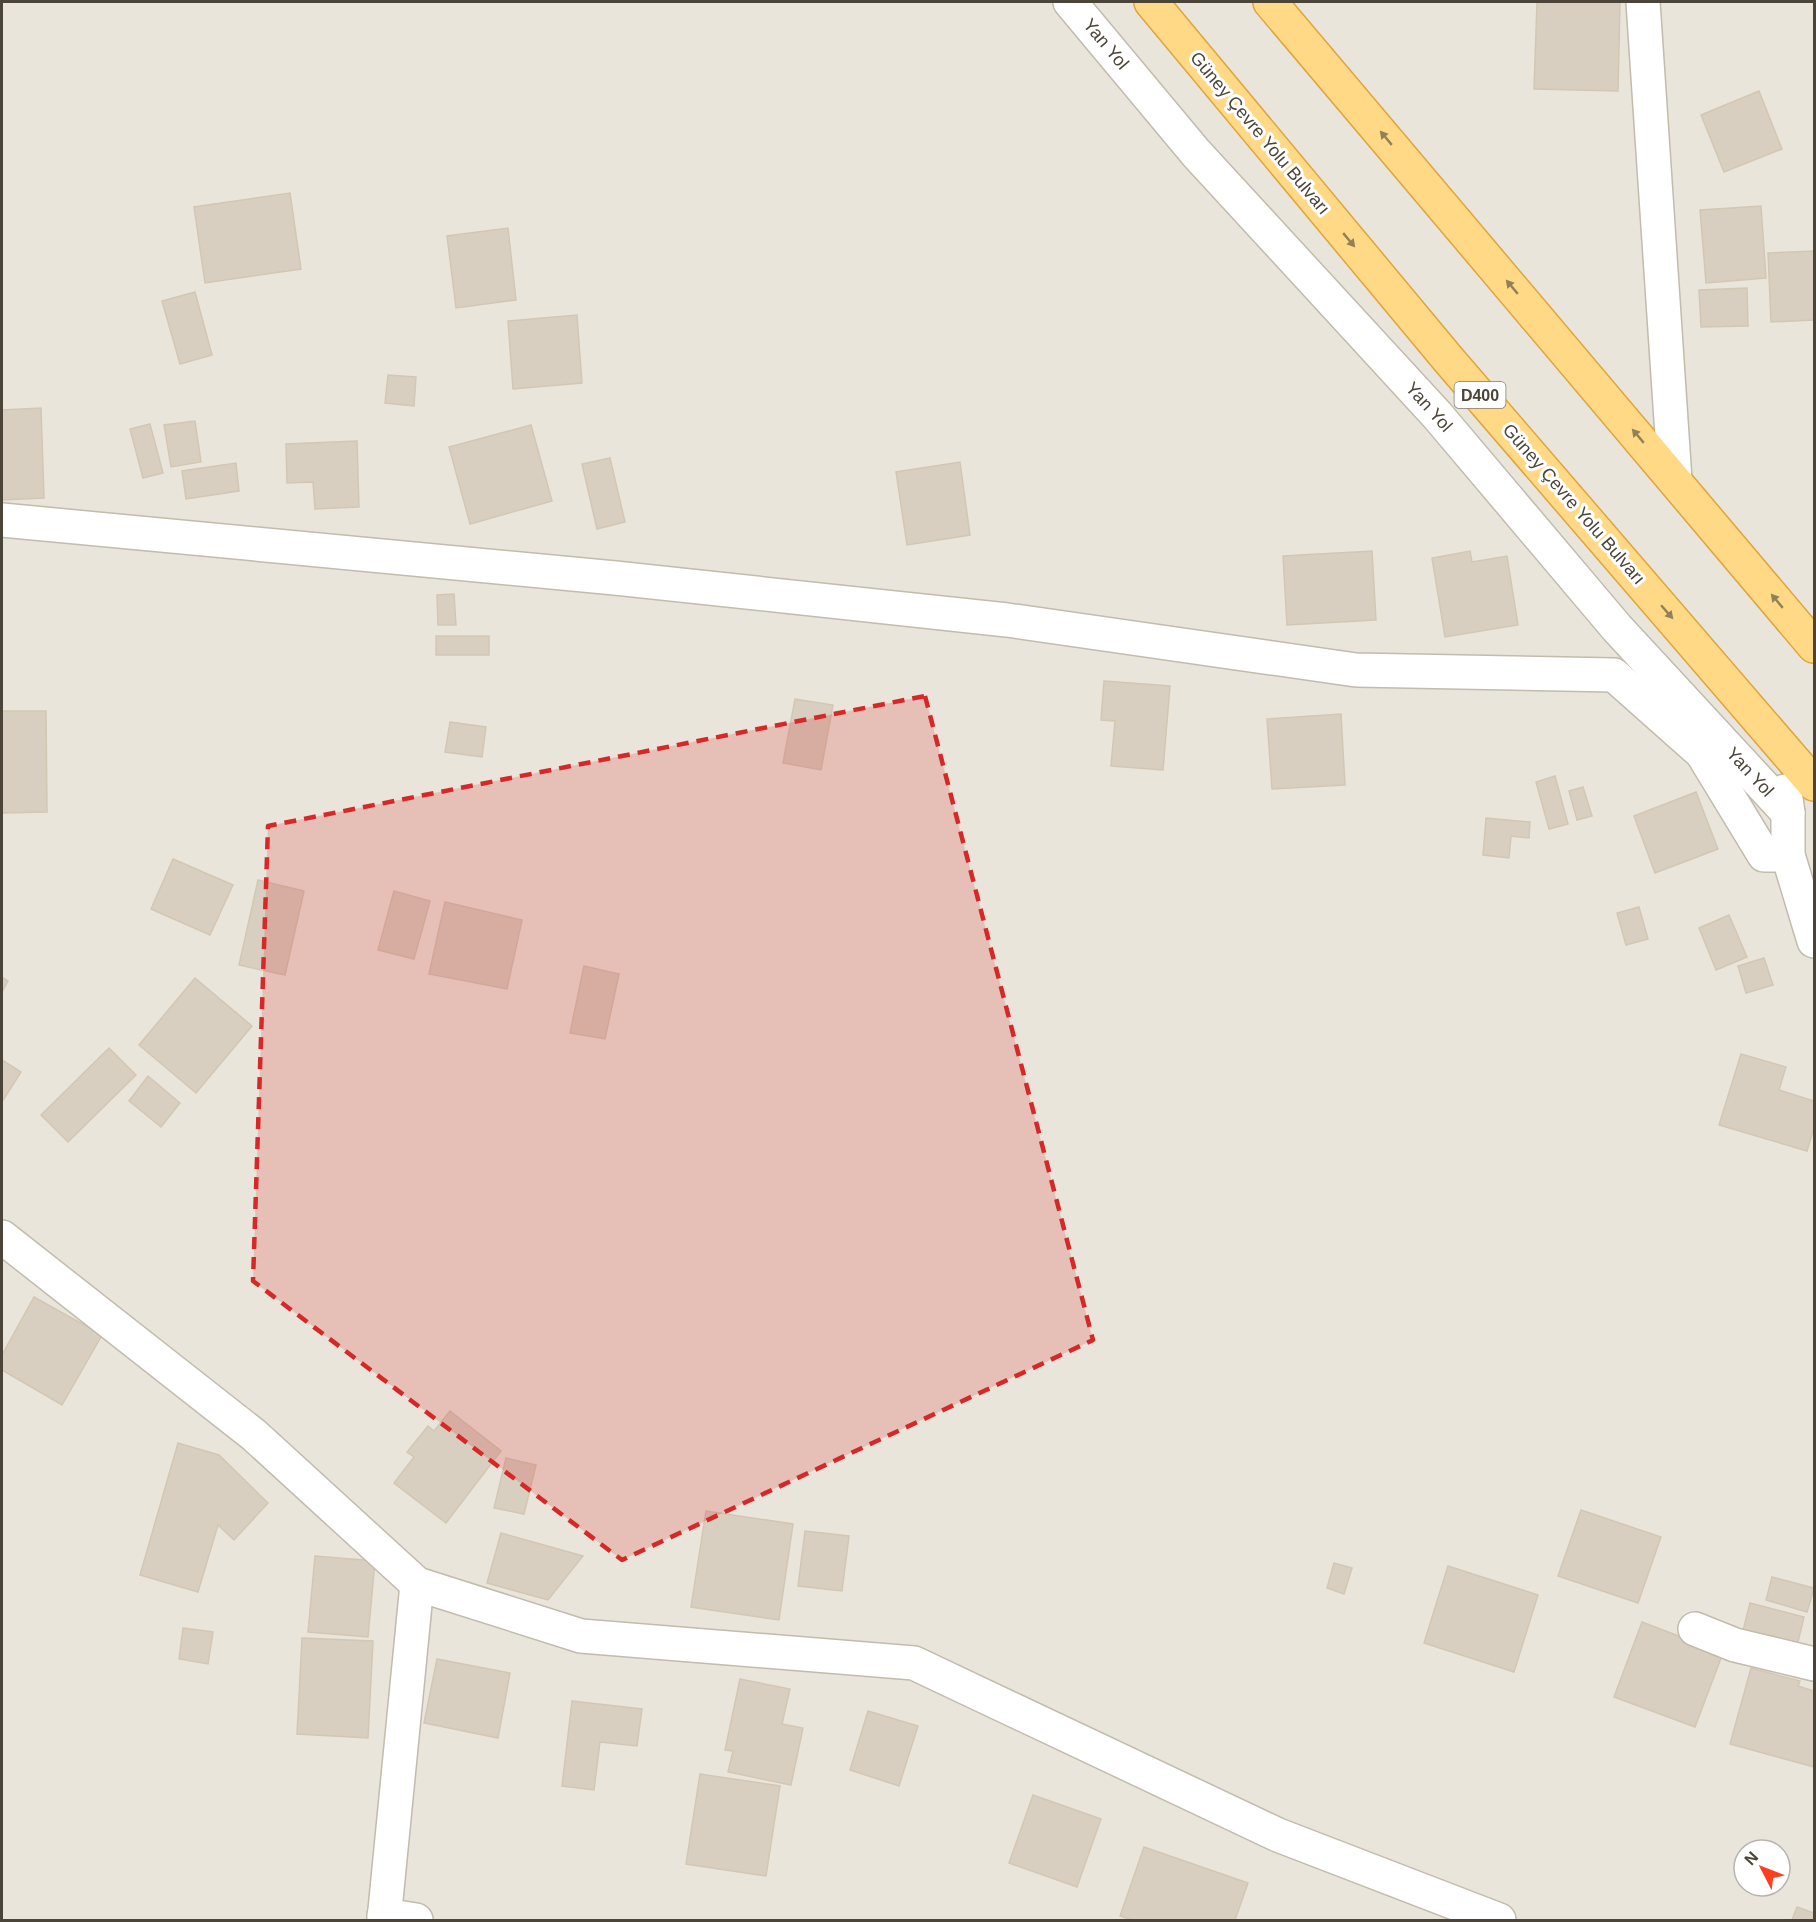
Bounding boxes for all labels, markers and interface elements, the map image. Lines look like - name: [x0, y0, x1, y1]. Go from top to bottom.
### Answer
- street label: Yan Yol: [1079, 15, 1133, 73]
- street label: Güney Çevre Yolu Bulvarı: [1186, 48, 1334, 218]
- one-way arrow: [1380, 131, 1393, 146]
- one-way arrow: [1343, 232, 1356, 248]
- one-way arrow: [1506, 280, 1519, 295]
- street label: Yan Yol: [1402, 378, 1456, 436]
- road number: D400: [1454, 382, 1506, 408]
- street label: Güney Çevre Yolu Bulvarı: [1499, 420, 1649, 588]
- one-way arrow: [1632, 429, 1645, 444]
- one-way arrow: [1771, 594, 1784, 609]
- one-way arrow: [1660, 604, 1673, 619]
- street label: Yan Yol: [1722, 743, 1778, 801]
- north arrow: [1732, 1838, 1792, 1898]
- text: N: [1741, 1848, 1761, 1868]

